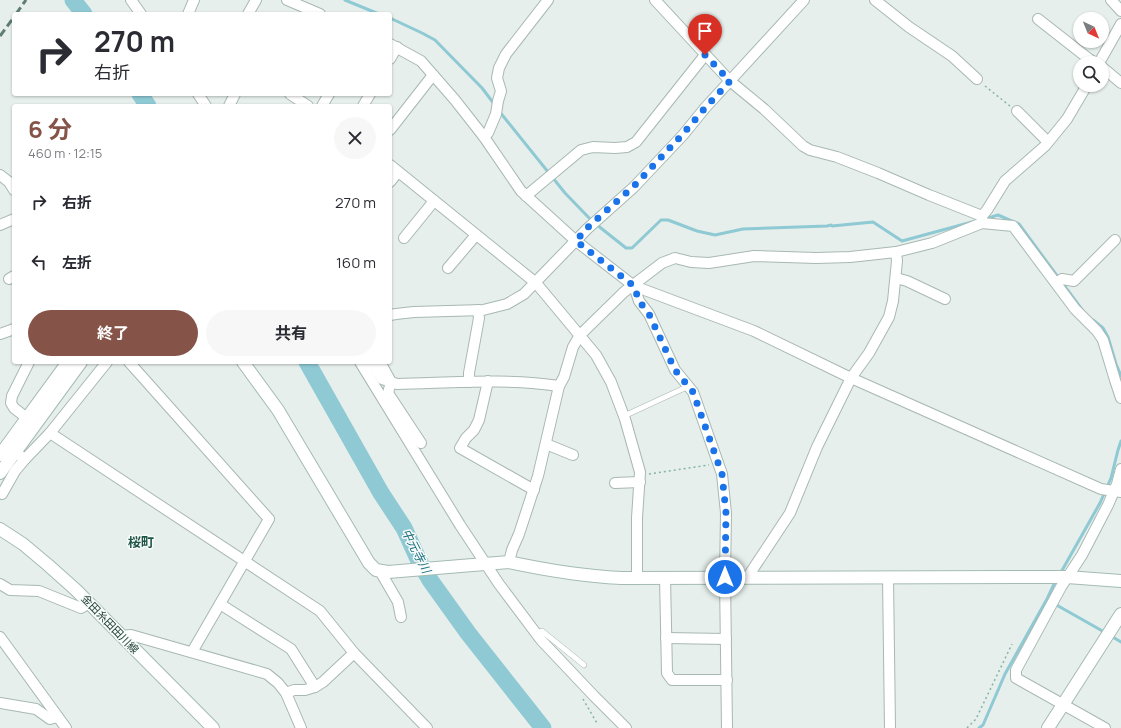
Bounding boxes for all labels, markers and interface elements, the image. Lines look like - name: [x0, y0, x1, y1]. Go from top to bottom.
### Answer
- north arrow: [1073, 12, 1109, 48]
- map controls: [1073, 12, 1109, 92]
- pin: [688, 14, 722, 55]
- icon: arrive: [694, 20, 716, 42]
- text: 270 m: [94, 22, 175, 60]
- icon: right: [28, 28, 80, 80]
- button: search: [1073, 56, 1109, 92]
- text: 右折: [94, 60, 130, 84]
- text: 6 分: [28, 112, 72, 145]
- button: close: [334, 117, 376, 159]
- text: 460 m · 12:15: [28, 144, 102, 162]
- icon: right: [28, 191, 50, 213]
- text: 右折: [62, 192, 92, 213]
- text: 270 m: [335, 192, 376, 213]
- icon: left: [28, 251, 50, 273]
- text: 左折: [62, 252, 92, 273]
- text: 160 m: [336, 252, 376, 273]
- button: 終了: [28, 310, 198, 356]
- button: 共有: [206, 310, 376, 356]
- water label: 中元寺川: [398, 526, 436, 578]
- district label: 桜町: [128, 533, 154, 551]
- position arrow: [704, 556, 746, 598]
- street label: 金田糸田田川線: [78, 591, 142, 657]

